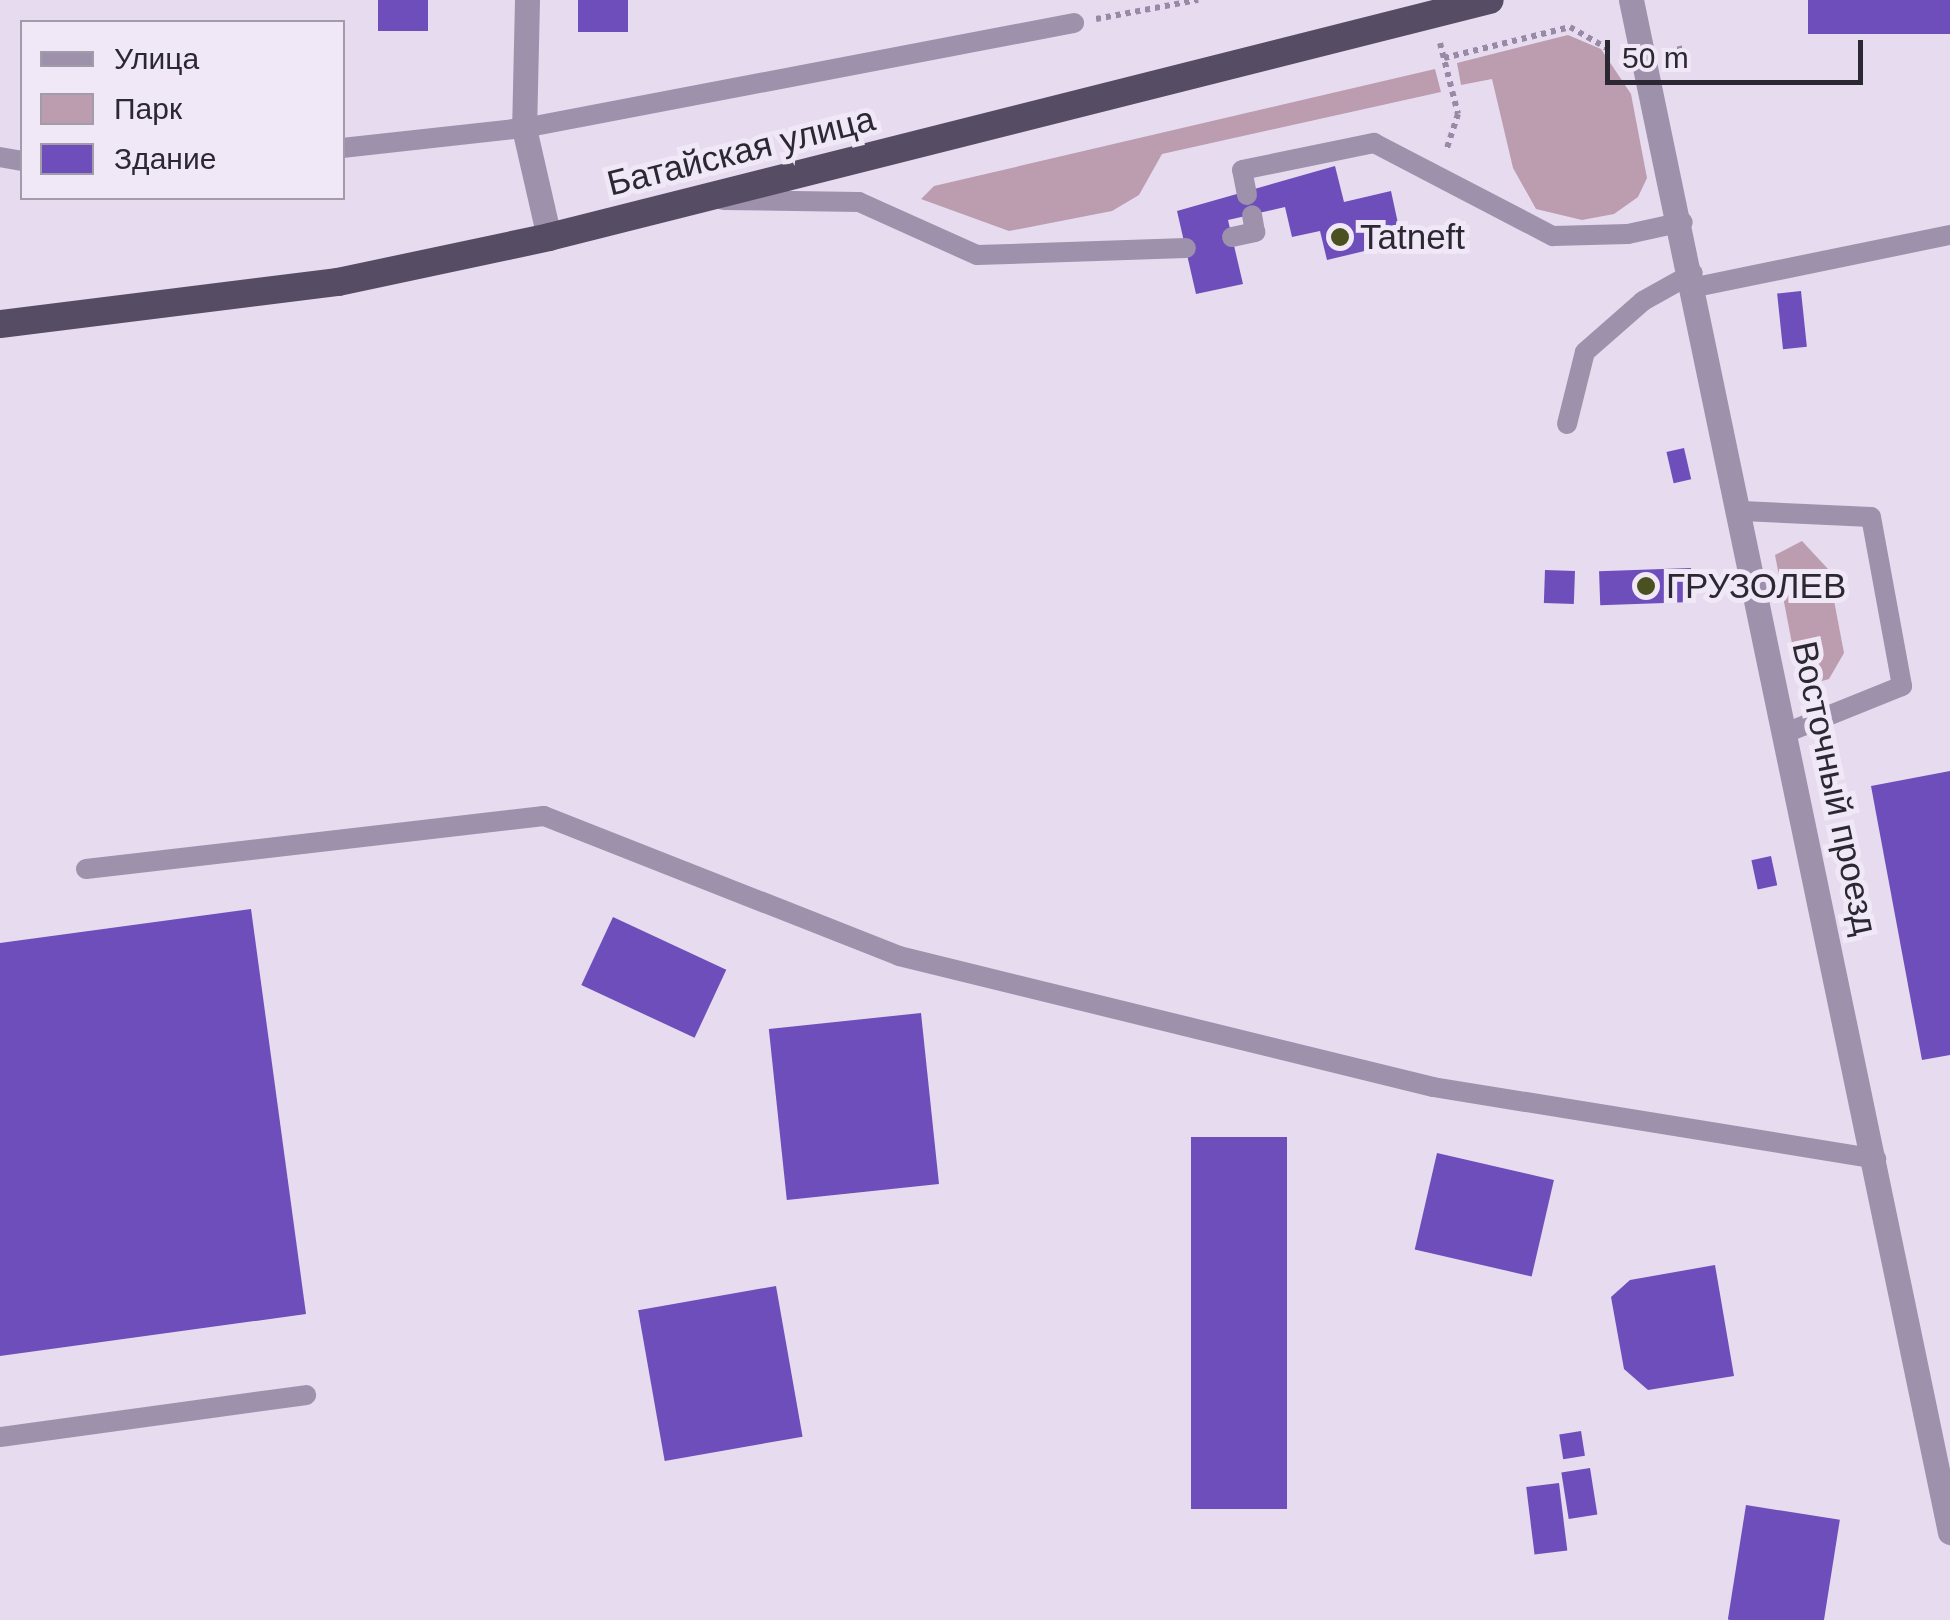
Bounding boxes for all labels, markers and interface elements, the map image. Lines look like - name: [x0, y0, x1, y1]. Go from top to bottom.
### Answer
- legend: [20, 20, 345, 200]
- scale bar: [1610, 20, 1868, 82]
- text: 50 m: [1622, 41, 1689, 74]
- text: Улица: [114, 42, 199, 75]
- text: Парк: [114, 92, 182, 125]
- street label: Батайская улица: [603, 97, 879, 205]
- text: Здание: [114, 142, 216, 175]
- place label: Tatneft: [1360, 216, 1465, 258]
- marker: Tatneft: [1329, 226, 1351, 248]
- place label: ГРУЗОЛЕВ: [1666, 565, 1846, 607]
- marker: ГРУЗОЛЕВ: [1635, 575, 1657, 597]
- street label: Восточный проезд: [1783, 637, 1887, 939]

